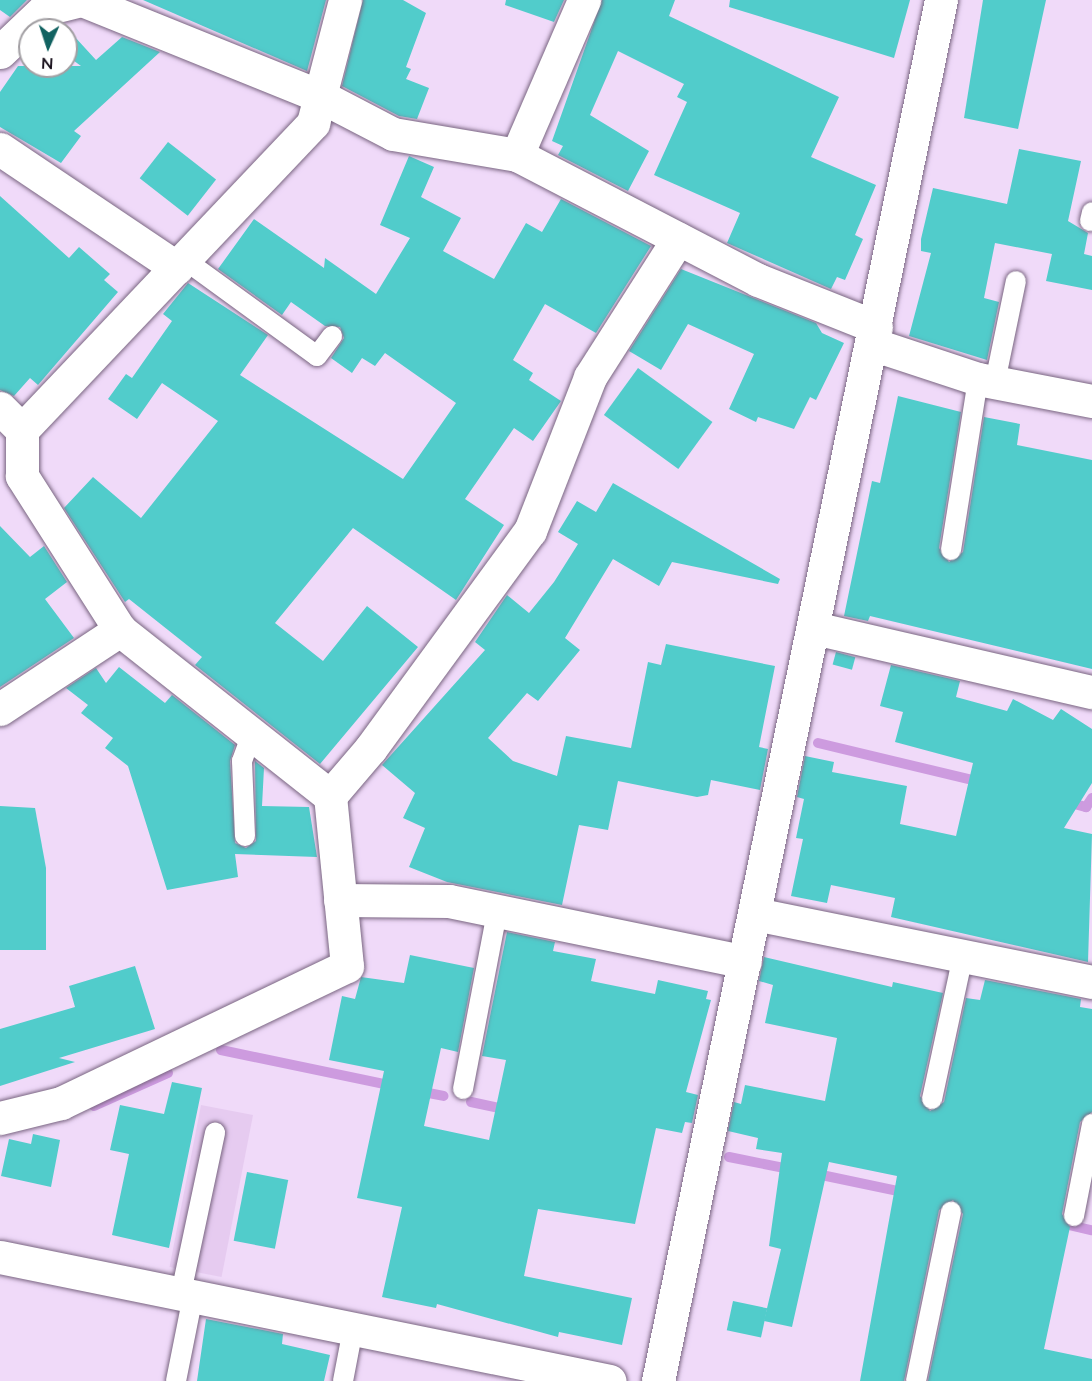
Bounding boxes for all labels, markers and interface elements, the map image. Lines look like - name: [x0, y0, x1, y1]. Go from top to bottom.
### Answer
- north arrow: [18, 18, 78, 78]
- text: N: [40, 55, 54, 74]

